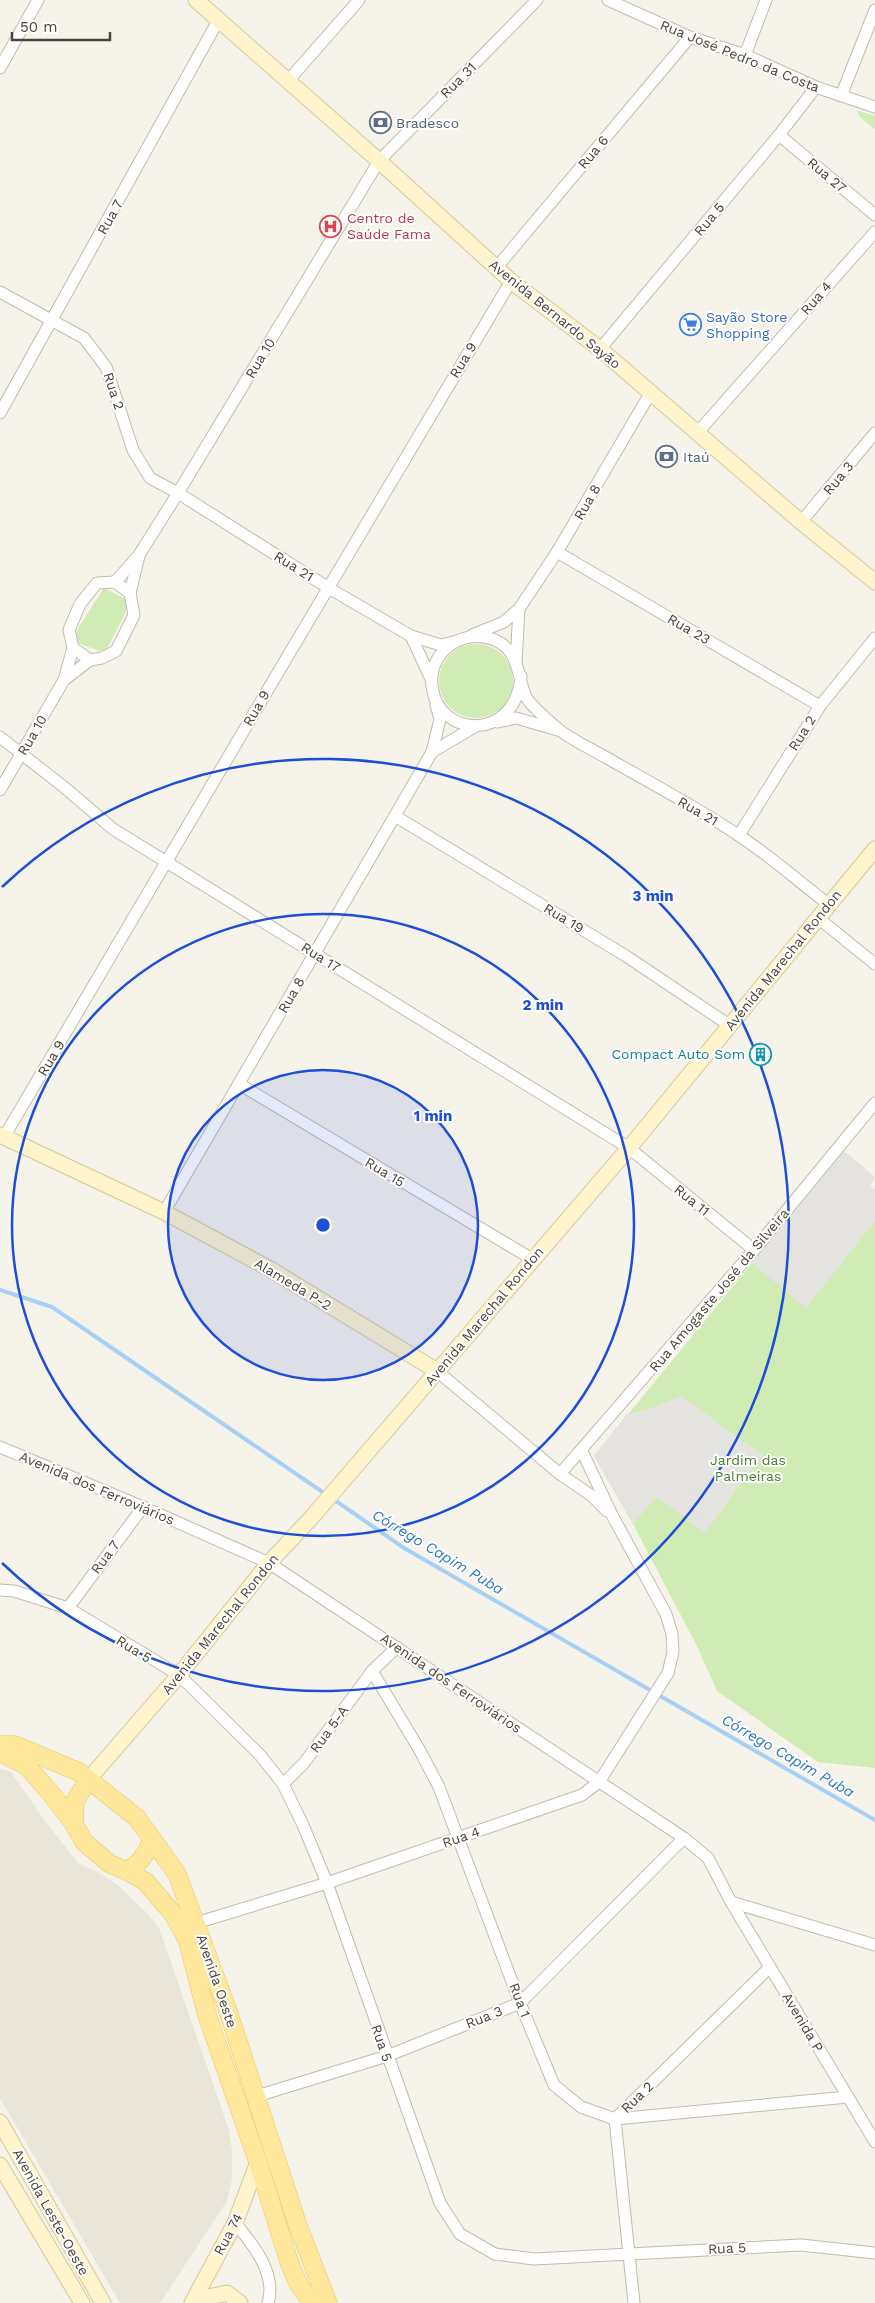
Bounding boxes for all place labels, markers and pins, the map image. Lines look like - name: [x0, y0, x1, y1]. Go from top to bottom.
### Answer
- bank icon: Bradesco: [368, 111, 392, 135]
- place label: Bradesco: [396, 115, 459, 131]
- place label: Centro de Saúde Fama: [347, 210, 431, 242]
- hospital icon: Centro de Saúde Fama: [319, 214, 343, 238]
- place label: Sayão Store Shopping: [706, 309, 787, 341]
- supermarket icon: Sayão Store Shopping: [678, 313, 702, 337]
- bank icon: Itaú: [655, 445, 679, 469]
- place label: Itaú: [683, 449, 710, 465]
- building icon: Compact Auto Som: [749, 1042, 773, 1066]
- place label: Compact Auto Som: [612, 1046, 745, 1062]
- centre of rings: [314, 1216, 332, 1234]

